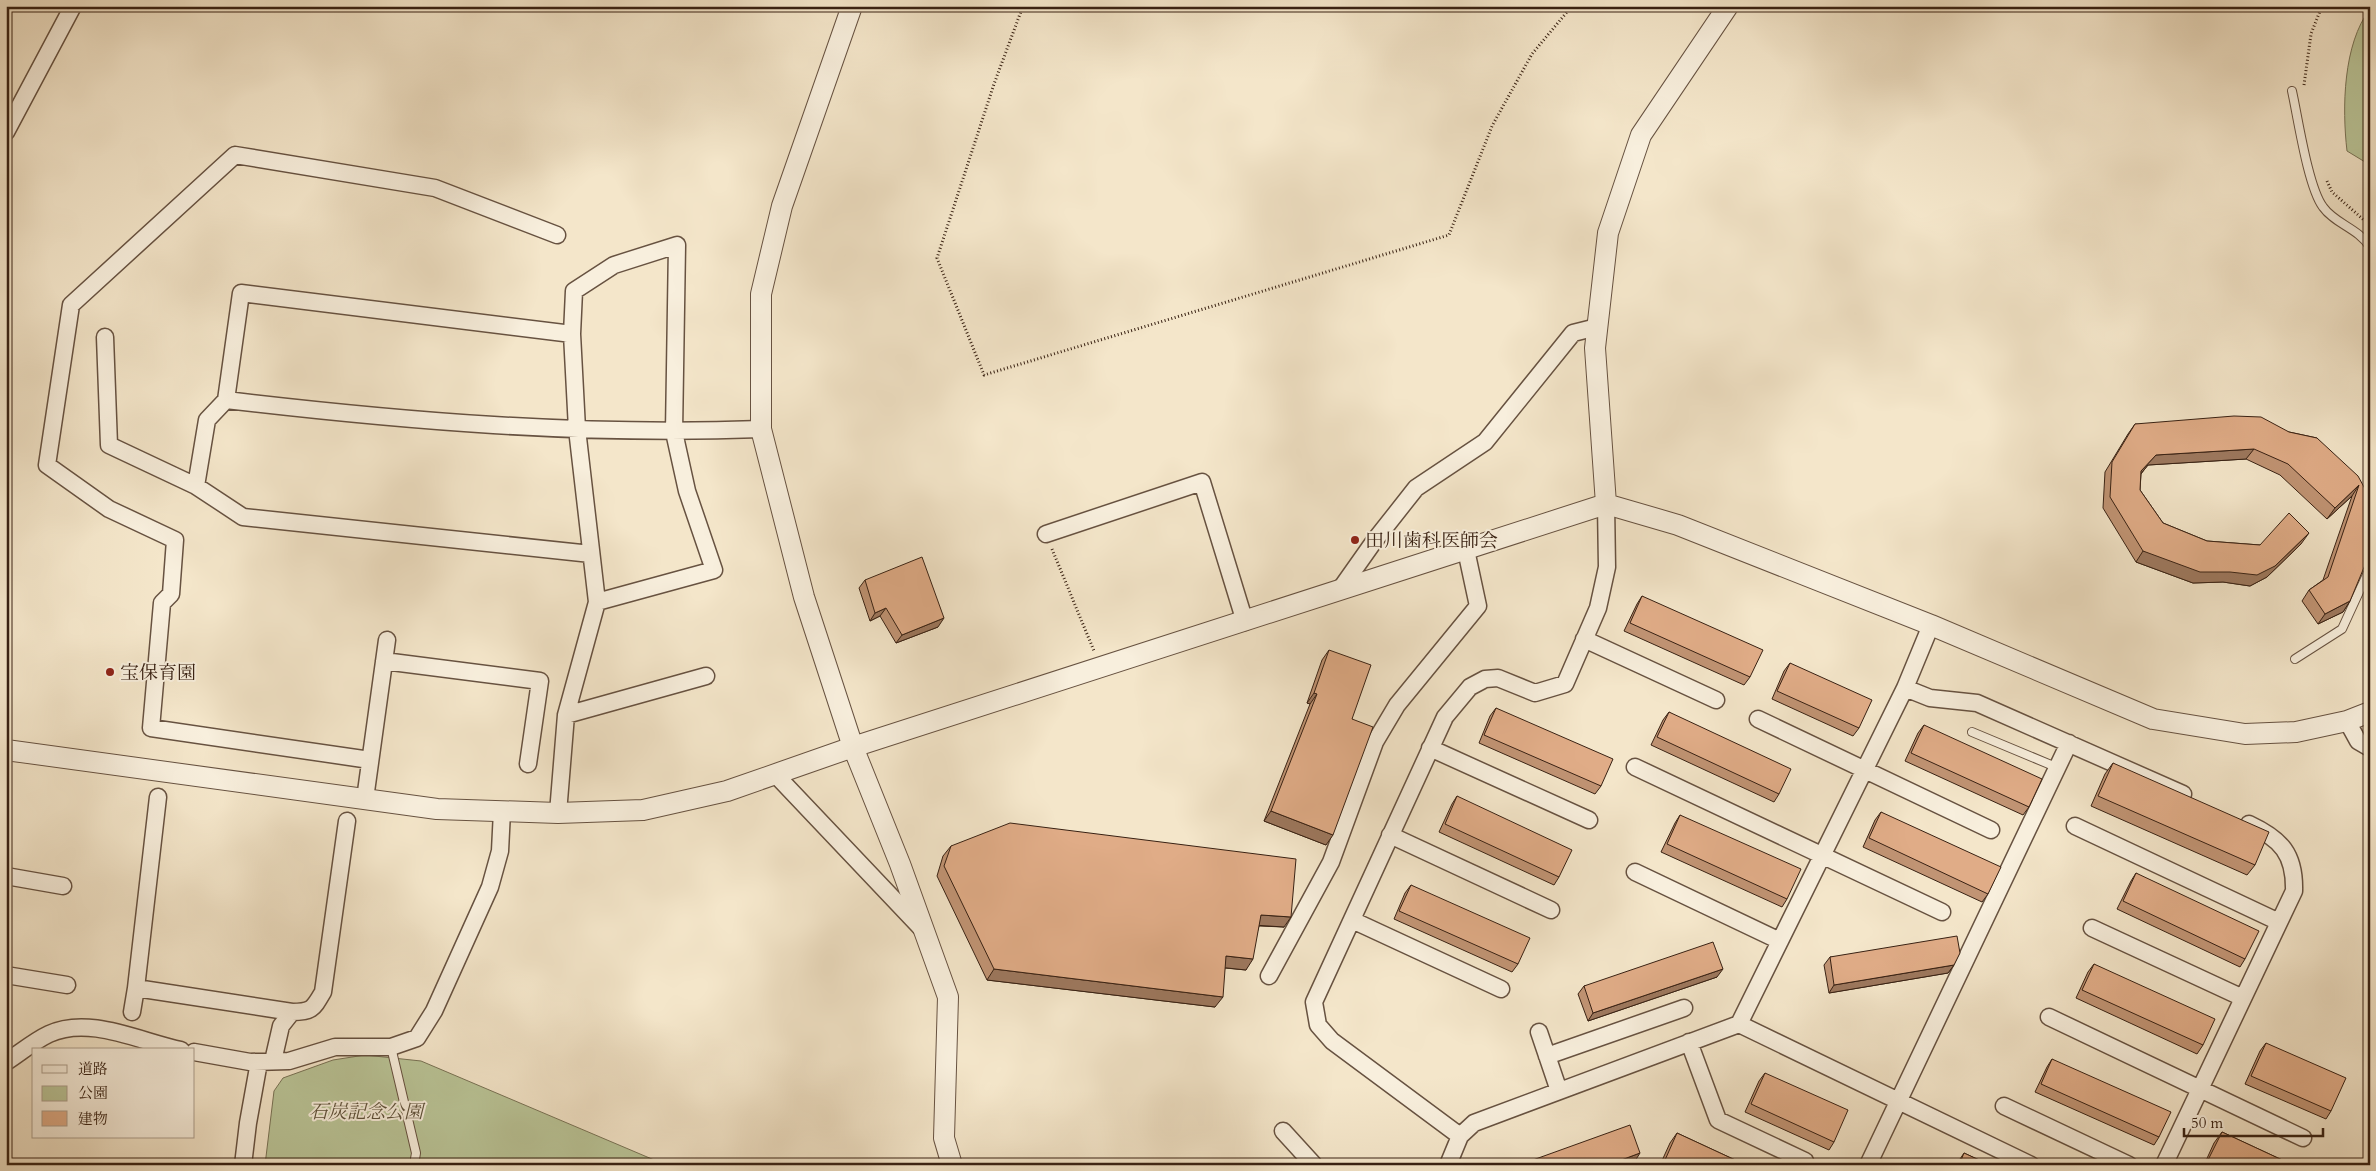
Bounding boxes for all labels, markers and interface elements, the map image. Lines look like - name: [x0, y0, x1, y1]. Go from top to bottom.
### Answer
- place label: 田川歯科医師会: [1365, 528, 1498, 554]
- marker: 田川歯科医師会: [1349, 534, 1361, 546]
- place label: 宝保育園: [120, 660, 196, 686]
- marker: 宝保育園: [104, 666, 116, 678]
- legend: [32, 1048, 195, 1138]
- text: 道路: [78, 1059, 108, 1079]
- text: 公園: [78, 1083, 108, 1103]
- park label: 石炭記念公園: [309, 1099, 426, 1125]
- scale bar: [2184, 1106, 2322, 1138]
- text: 建物: [78, 1109, 108, 1129]
- text: 50 m: [2191, 1113, 2223, 1133]

